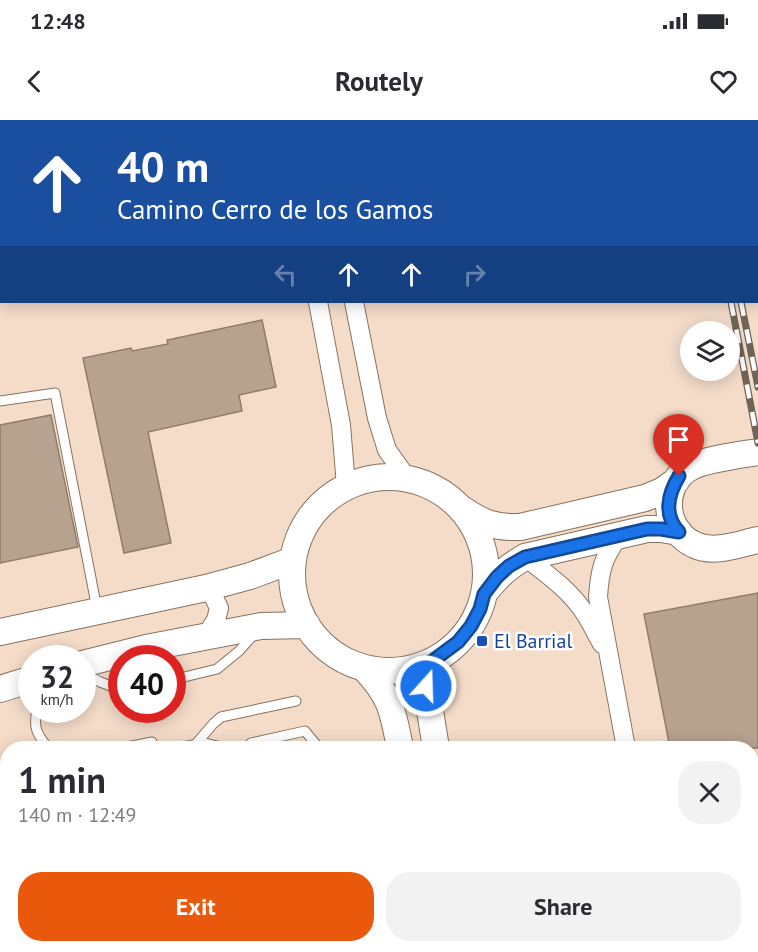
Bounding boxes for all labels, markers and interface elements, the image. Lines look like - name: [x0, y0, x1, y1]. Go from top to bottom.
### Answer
- text: 12:48: [30, 7, 86, 35]
- text: Routely: [335, 64, 423, 98]
- icon: back: [18, 65, 51, 98]
- icon: heart: [707, 65, 740, 98]
- text: 40 m: [117, 139, 209, 194]
- icon: ahead: [18, 144, 96, 222]
- text: Camino Cerro de los Gamos: [117, 192, 433, 226]
- icon: left: [269, 258, 302, 291]
- icon: ahead: [332, 258, 365, 291]
- icon: ahead: [395, 258, 428, 291]
- icon: right: [458, 258, 491, 291]
- map controls: [680, 321, 740, 381]
- button: layers: [680, 321, 740, 381]
- pin: [653, 414, 704, 476]
- icon: arrive: [662, 423, 695, 456]
- place label: El Barrial: [494, 628, 572, 654]
- marker: El Barrial: [475, 634, 489, 648]
- speed limit sign: 40: [108, 645, 186, 723]
- position arrow: [394, 654, 458, 718]
- text: 32: [40, 657, 74, 696]
- text: km/h: [41, 690, 73, 709]
- text: 1 min: [18, 756, 106, 803]
- button: close: [678, 761, 741, 824]
- text: 140 m · 12:49: [18, 802, 136, 828]
- button: Exit: [18, 872, 374, 941]
- button: Share: [386, 872, 741, 941]

